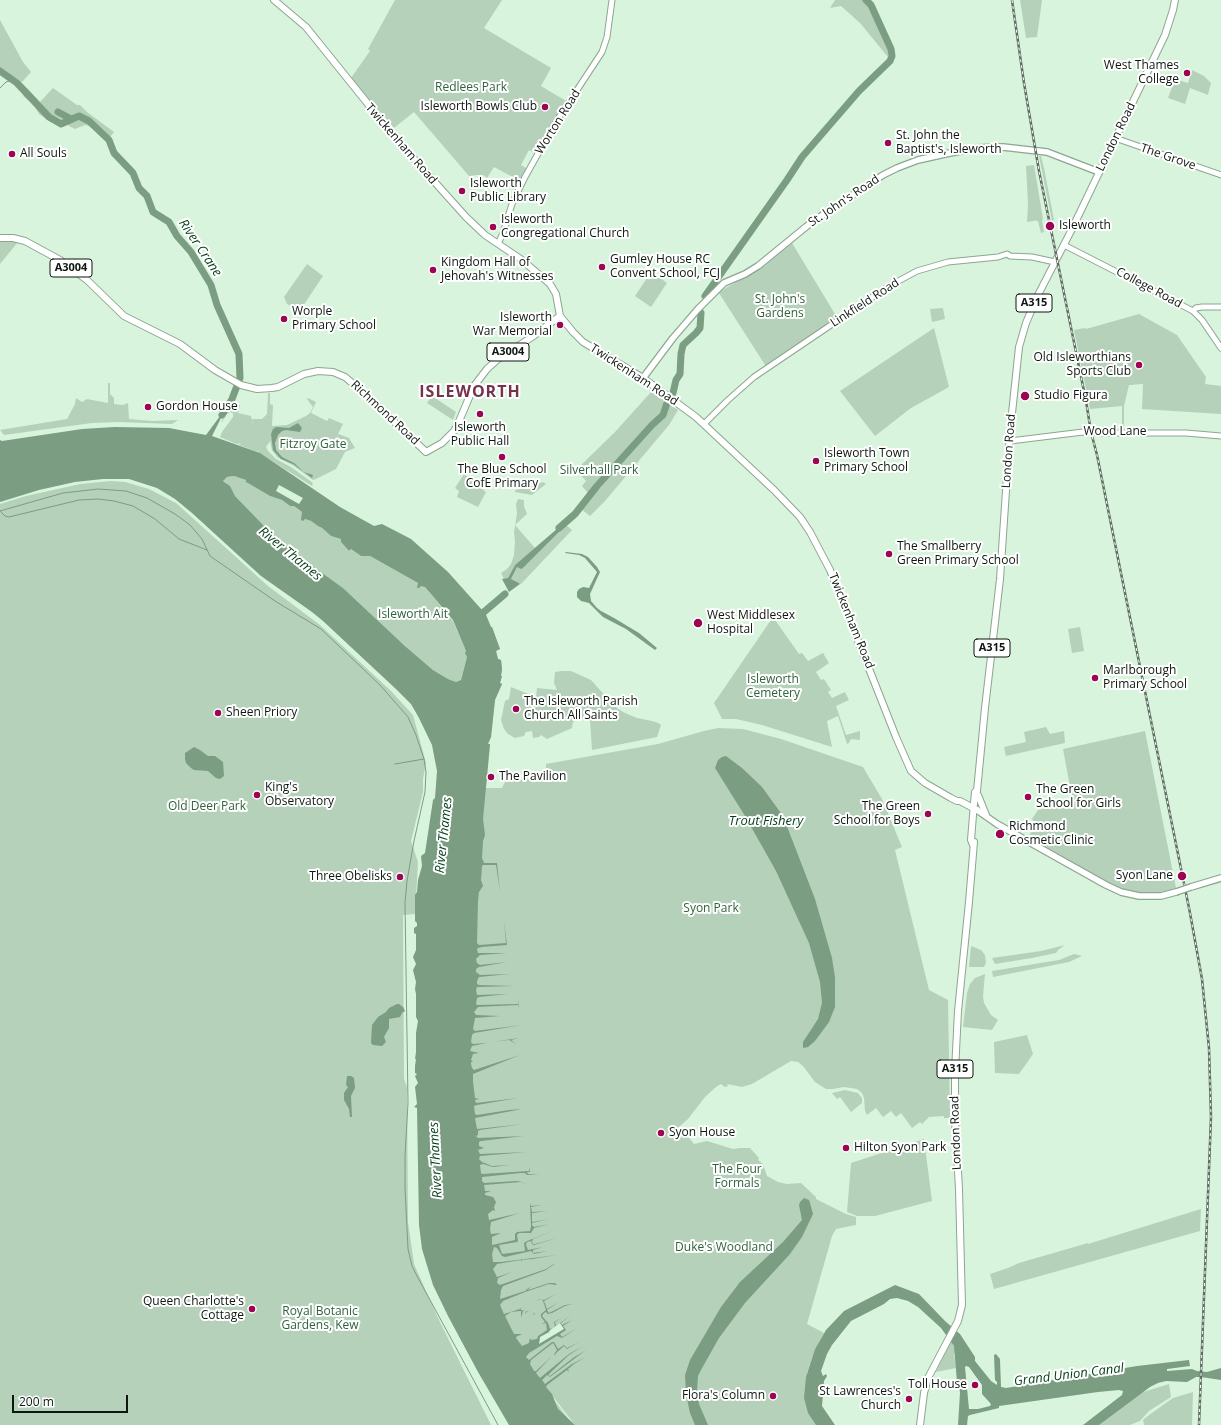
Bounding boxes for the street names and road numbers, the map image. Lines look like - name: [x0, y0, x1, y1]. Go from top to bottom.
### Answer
- street label: Worton Road: [532, 87, 584, 157]
- street label: London Road: [1093, 100, 1139, 174]
- street label: Twickenham Road: [362, 101, 440, 187]
- street label: The Grove: [1139, 141, 1197, 173]
- street label: St. John's Road: [806, 172, 882, 230]
- road number: A3004: [50, 259, 92, 277]
- street label: College Road: [1114, 265, 1184, 311]
- street label: Linkfield Road: [828, 275, 902, 331]
- road number: A315: [1016, 294, 1052, 312]
- street label: Twickenham Road: [587, 341, 681, 409]
- road number: A3004: [487, 343, 529, 361]
- street label: Richmond Road: [348, 378, 422, 448]
- street label: London Road: [999, 413, 1019, 489]
- street label: Wood Lane: [1083, 425, 1147, 439]
- street label: Twickenham Road: [825, 571, 877, 671]
- road number: A315: [974, 639, 1010, 657]
- road number: A315: [937, 1060, 973, 1078]
- street label: London Road: [948, 1096, 964, 1170]

